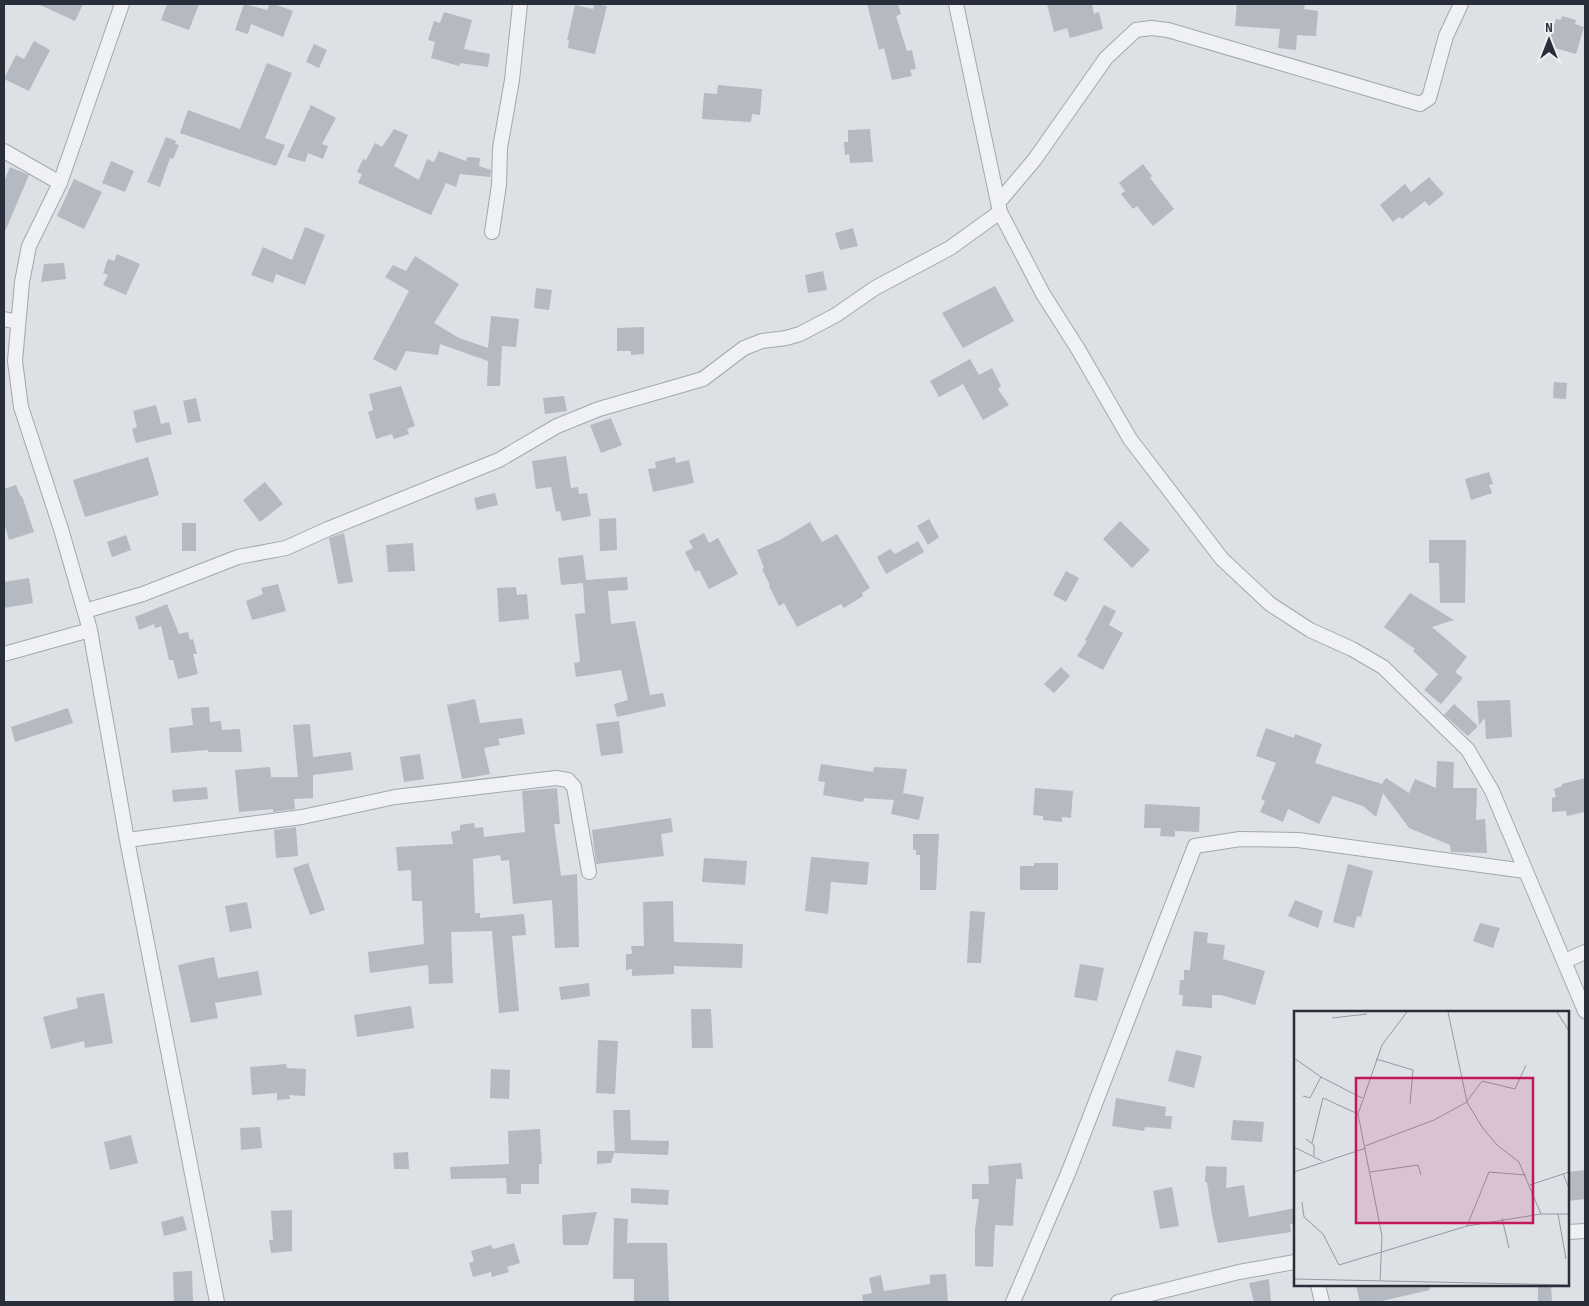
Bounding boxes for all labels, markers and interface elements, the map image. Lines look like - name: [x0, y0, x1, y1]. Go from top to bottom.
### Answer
- north arrow: [1524, 15, 1574, 65]
- text: N: [1545, 19, 1553, 36]
- inset map: [1294, 1011, 1569, 1286]

